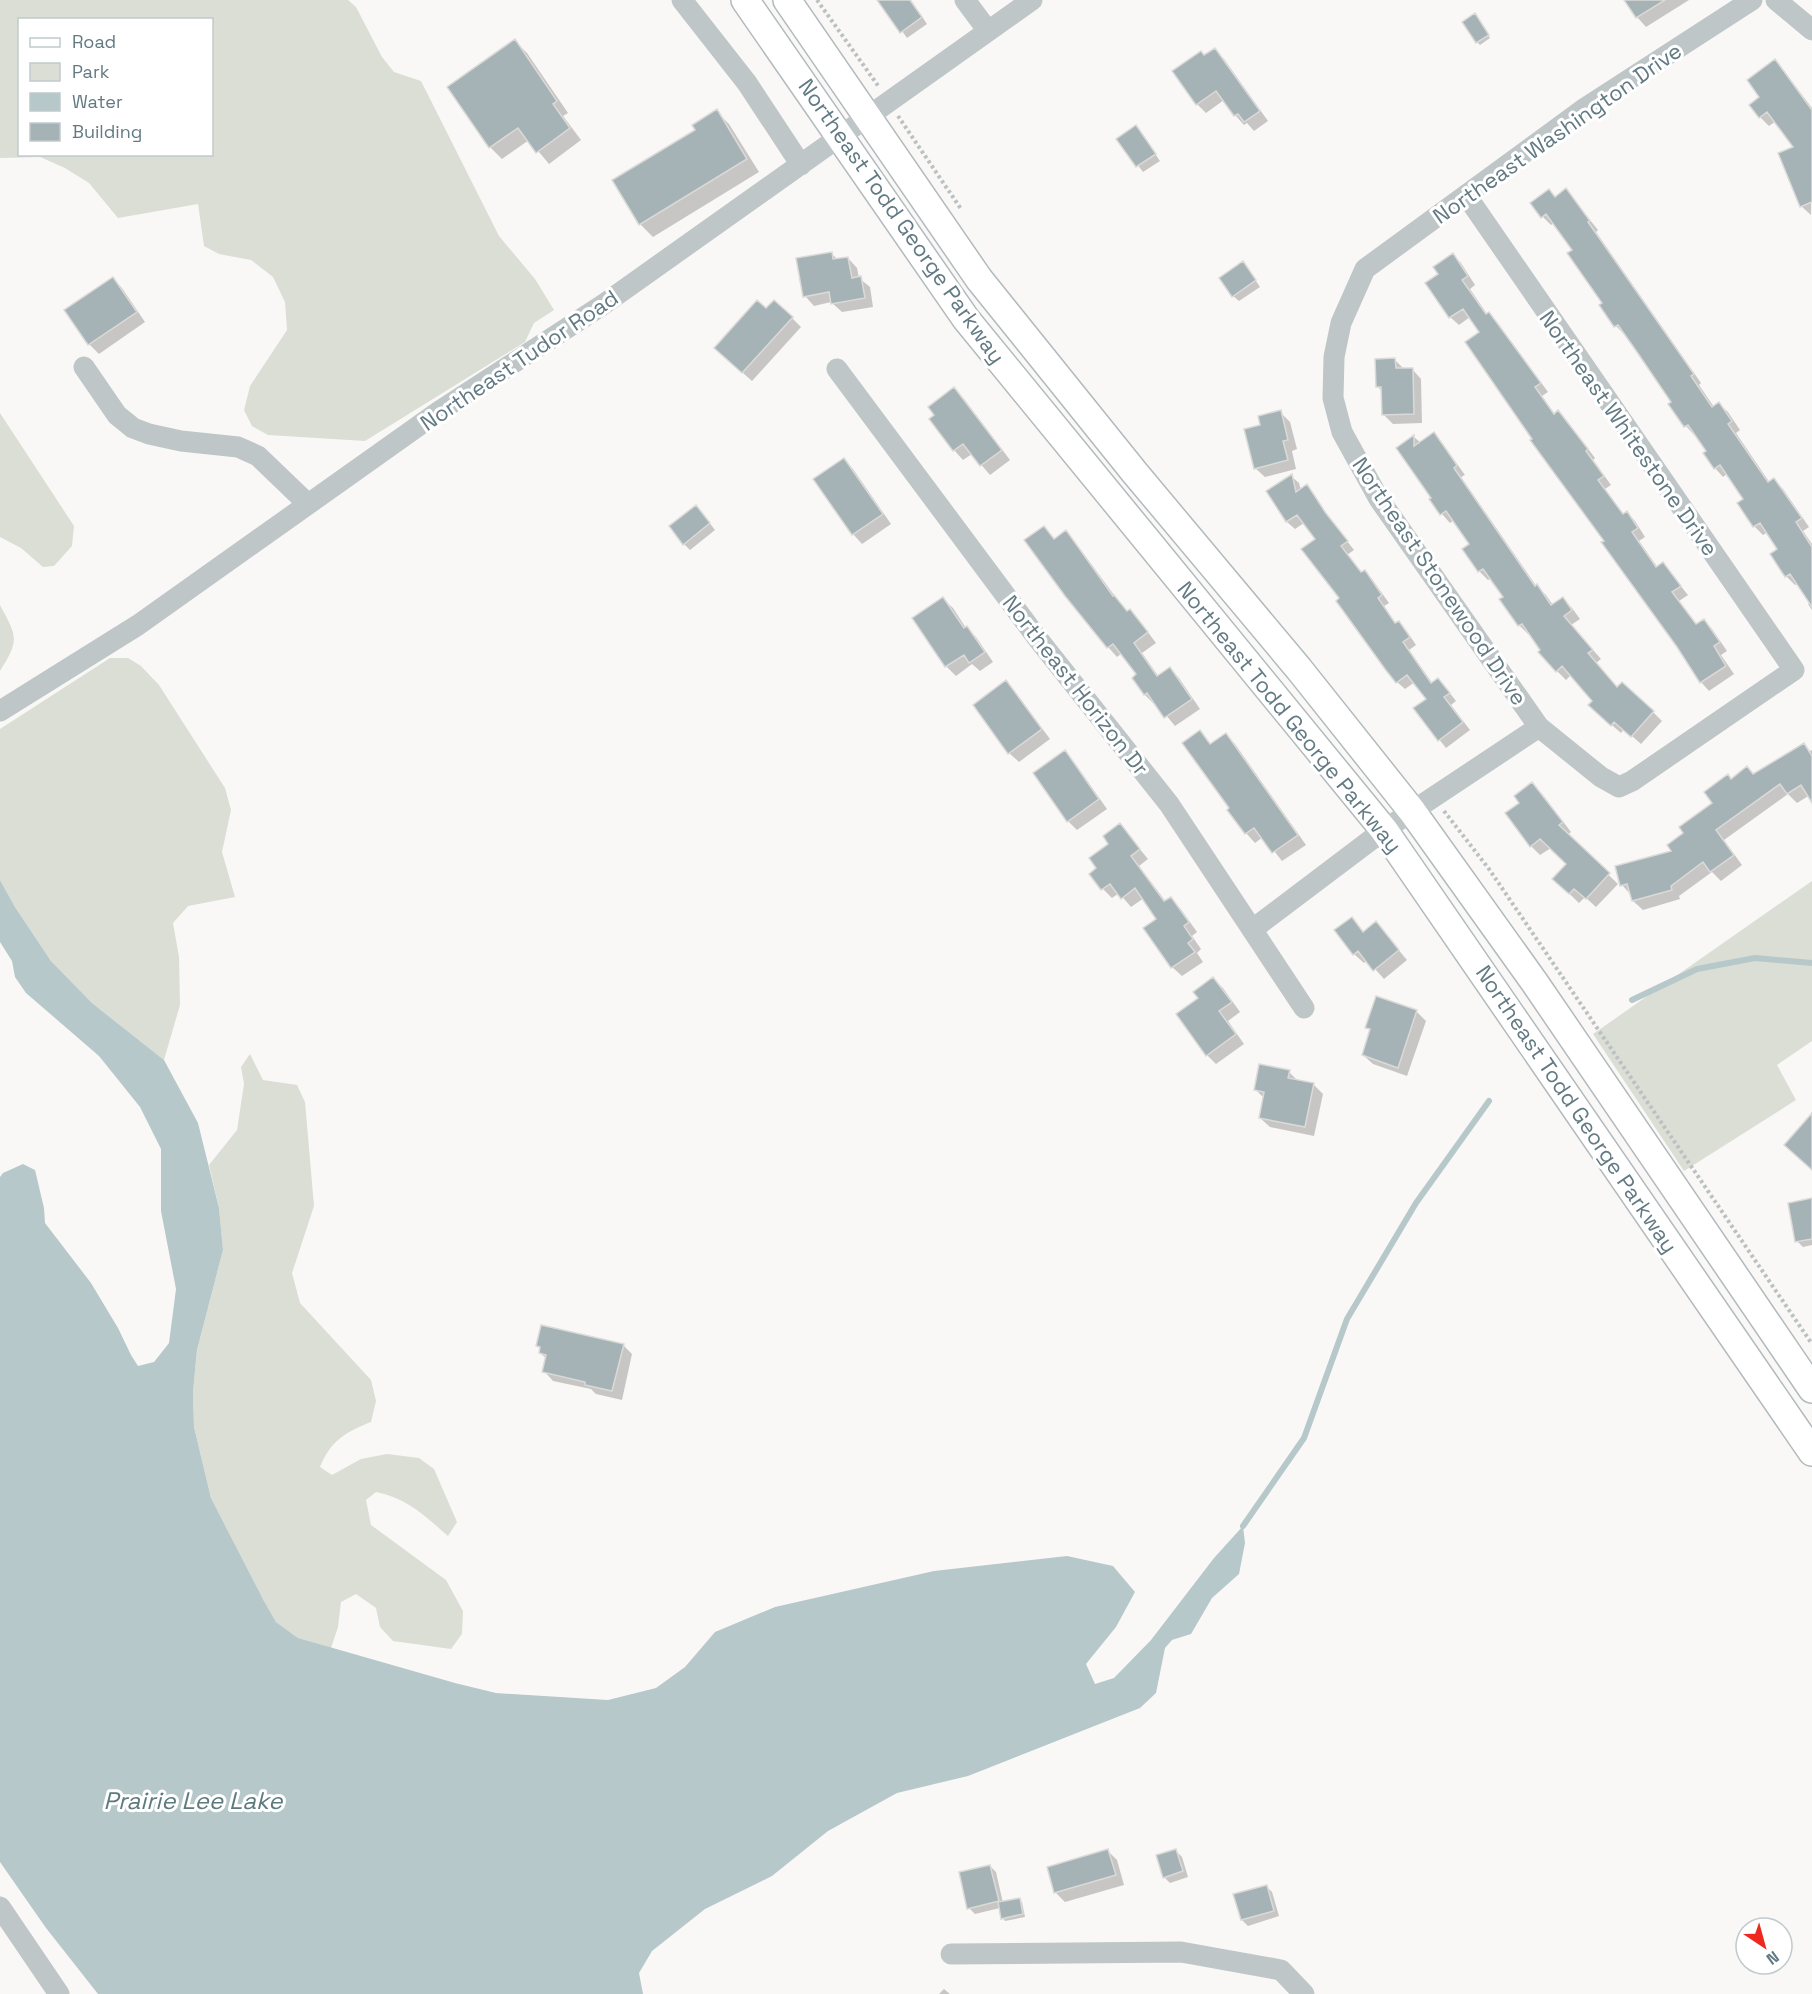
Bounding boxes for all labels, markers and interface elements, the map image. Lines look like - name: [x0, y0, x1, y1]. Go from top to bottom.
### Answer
- legend: [18, 18, 213, 156]
- text: Road: [72, 30, 116, 53]
- street label: Northeast Washington Drive: [1427, 36, 1687, 230]
- text: Park: [72, 60, 110, 83]
- street label: Northeast Todd George Parkway: [793, 73, 1011, 369]
- text: Water: [72, 90, 123, 113]
- text: Building: [72, 120, 142, 143]
- street label: Northeast Tudor Road: [415, 283, 623, 437]
- street label: Northeast Whitestone Drive: [1533, 305, 1725, 561]
- street label: Northeast Stonewood Drive: [1346, 452, 1534, 710]
- street label: Northeast Todd George Parkway: [1172, 576, 1408, 858]
- street label: Northeast Horizon Dr: [997, 589, 1155, 781]
- street label: Northeast Todd George Parkway: [1470, 960, 1684, 1258]
- water label: Prairie Lee Lake: [103, 1785, 283, 1816]
- north arrow: [1734, 1916, 1794, 1976]
- text: N: [1762, 1946, 1783, 1969]

